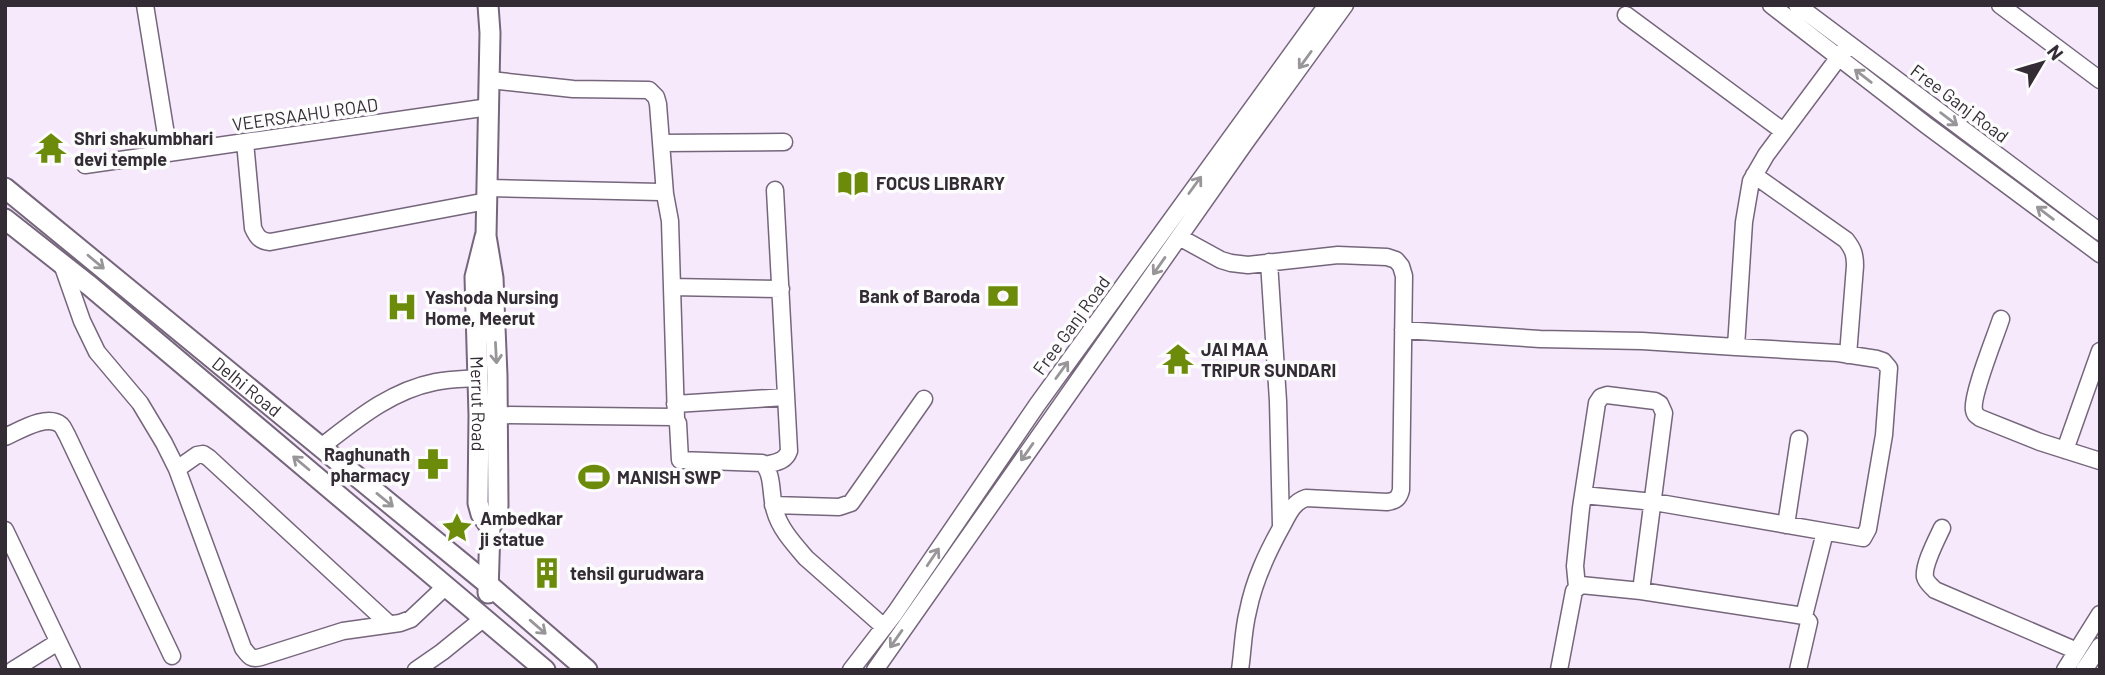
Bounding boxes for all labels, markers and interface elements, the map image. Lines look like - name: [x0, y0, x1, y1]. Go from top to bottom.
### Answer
- north arrow: [2007, 28, 2077, 98]
- text: N: [2043, 40, 2069, 64]
- one-way arrow: [1297, 51, 1312, 69]
- street label: Free Ganj Road: [1907, 59, 2013, 147]
- one-way arrow: [1854, 69, 1873, 84]
- street label: VEERSAAHU ROAD: [231, 93, 379, 135]
- one-way arrow: [1940, 112, 1958, 127]
- place label: Shri shakumbhari devi temple: [74, 127, 213, 170]
- temple icon: Shri shakumbhari devi temple: [34, 131, 68, 165]
- library icon: FOCUS LIBRARY: [836, 166, 870, 200]
- place label: FOCUS LIBRARY: [876, 172, 1005, 194]
- one-way arrow: [1188, 176, 1202, 195]
- one-way arrow: [2036, 206, 2055, 220]
- one-way arrow: [86, 255, 104, 270]
- one-way arrow: [1152, 256, 1166, 275]
- street label: Free Ganj Road: [1028, 271, 1114, 379]
- bank icon: Bank of Baroda: [986, 279, 1020, 313]
- place label: Bank of Baroda: [859, 285, 980, 307]
- place label: Yashoda Nursing Home, Meerut: [425, 286, 559, 329]
- hospital icon: Yashoda Nursing Home, Meerut: [385, 290, 419, 324]
- place label: JAI MAA TRIPUR SUNDARI: [1201, 338, 1336, 381]
- one-way arrow: [490, 341, 503, 364]
- temple icon: JAI MAA TRIPUR SUNDARI: [1161, 342, 1195, 376]
- street label: Delhi Road: [208, 352, 286, 421]
- street label: Merrut Road: [466, 356, 490, 451]
- one-way arrow: [1055, 361, 1069, 380]
- one-way arrow: [1020, 442, 1034, 461]
- place label: Raghunath pharmacy: [324, 443, 410, 486]
- pharmacy icon: Raghunath pharmacy: [416, 447, 450, 481]
- one-way arrow: [292, 456, 310, 472]
- sports icon: MANISH SWP: [577, 460, 611, 494]
- place label: MANISH SWP: [617, 466, 721, 488]
- one-way arrow: [376, 492, 394, 508]
- place label: Ambedkar ji statue: [478, 507, 563, 550]
- place icon: Ambedkar ji statue: [440, 511, 474, 545]
- one-way arrow: [926, 548, 940, 567]
- building icon: tehsil gurudwara: [530, 556, 564, 590]
- place label: tehsil gurudwara: [570, 562, 704, 584]
- one-way arrow: [528, 619, 546, 635]
- one-way arrow: [889, 629, 903, 648]

